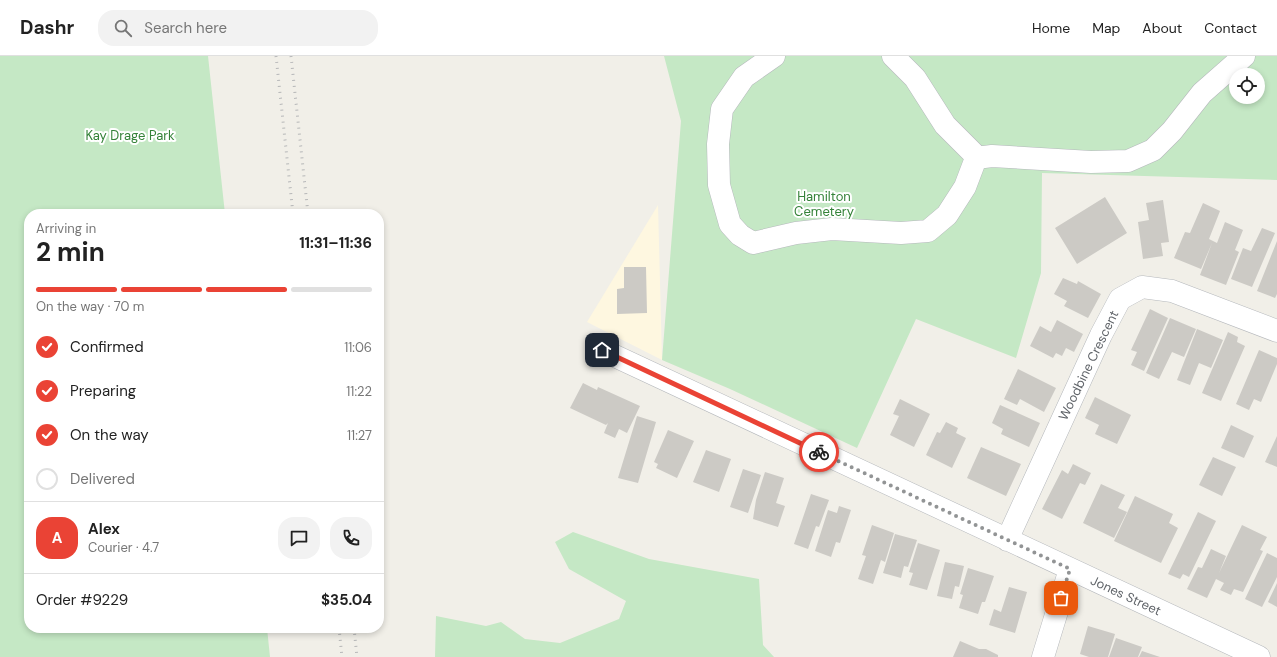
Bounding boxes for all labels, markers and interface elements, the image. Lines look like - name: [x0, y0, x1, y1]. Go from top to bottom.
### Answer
- search box: [98, 10, 378, 46]
- text: Dashr: [20, 15, 74, 40]
- icon: search: [112, 17, 134, 39]
- text: Search here: [144, 18, 227, 38]
- text: Home: [1032, 19, 1070, 37]
- text: Map: [1092, 19, 1120, 37]
- text: About: [1142, 19, 1182, 37]
- text: Contact: [1204, 19, 1257, 37]
- map controls: [1229, 68, 1265, 104]
- button: locate: [1229, 68, 1265, 104]
- park label: Kay Drage Park: [85, 127, 175, 144]
- park label: Hamilton Cemetery: [794, 188, 854, 220]
- text: Arriving in: [36, 220, 96, 237]
- text: 11:31–11:36: [299, 233, 372, 253]
- text: 2 min: [36, 235, 105, 269]
- text: On the way · 70 m: [36, 298, 144, 315]
- street label: Woodbine Crescent: [1054, 307, 1122, 423]
- pin: [585, 333, 619, 367]
- icon: check: [36, 336, 58, 358]
- text: Confirmed: [70, 337, 144, 357]
- text: 11:06: [344, 339, 372, 356]
- icon: home: [591, 339, 613, 361]
- icon: check: [36, 380, 58, 402]
- text: Preparing: [70, 381, 136, 401]
- text: 11:22: [346, 383, 372, 400]
- icon: check: [36, 424, 58, 446]
- text: On the way: [70, 425, 149, 445]
- text: 11:27: [347, 427, 372, 444]
- courier: [799, 432, 839, 472]
- icon: bike: [808, 441, 830, 463]
- text: Delivered: [70, 469, 135, 489]
- button: chat: [278, 517, 320, 559]
- button: phone: [330, 517, 372, 559]
- text: Alex: [88, 519, 120, 539]
- text: A: [52, 528, 62, 548]
- text: Courier · 4.7: [88, 539, 159, 556]
- street label: Jones Street: [1088, 572, 1164, 619]
- pin: [1044, 581, 1078, 615]
- icon: bag: [1050, 587, 1072, 609]
- text: Order #9229: [36, 590, 128, 610]
- text: $35.04: [321, 590, 372, 610]

